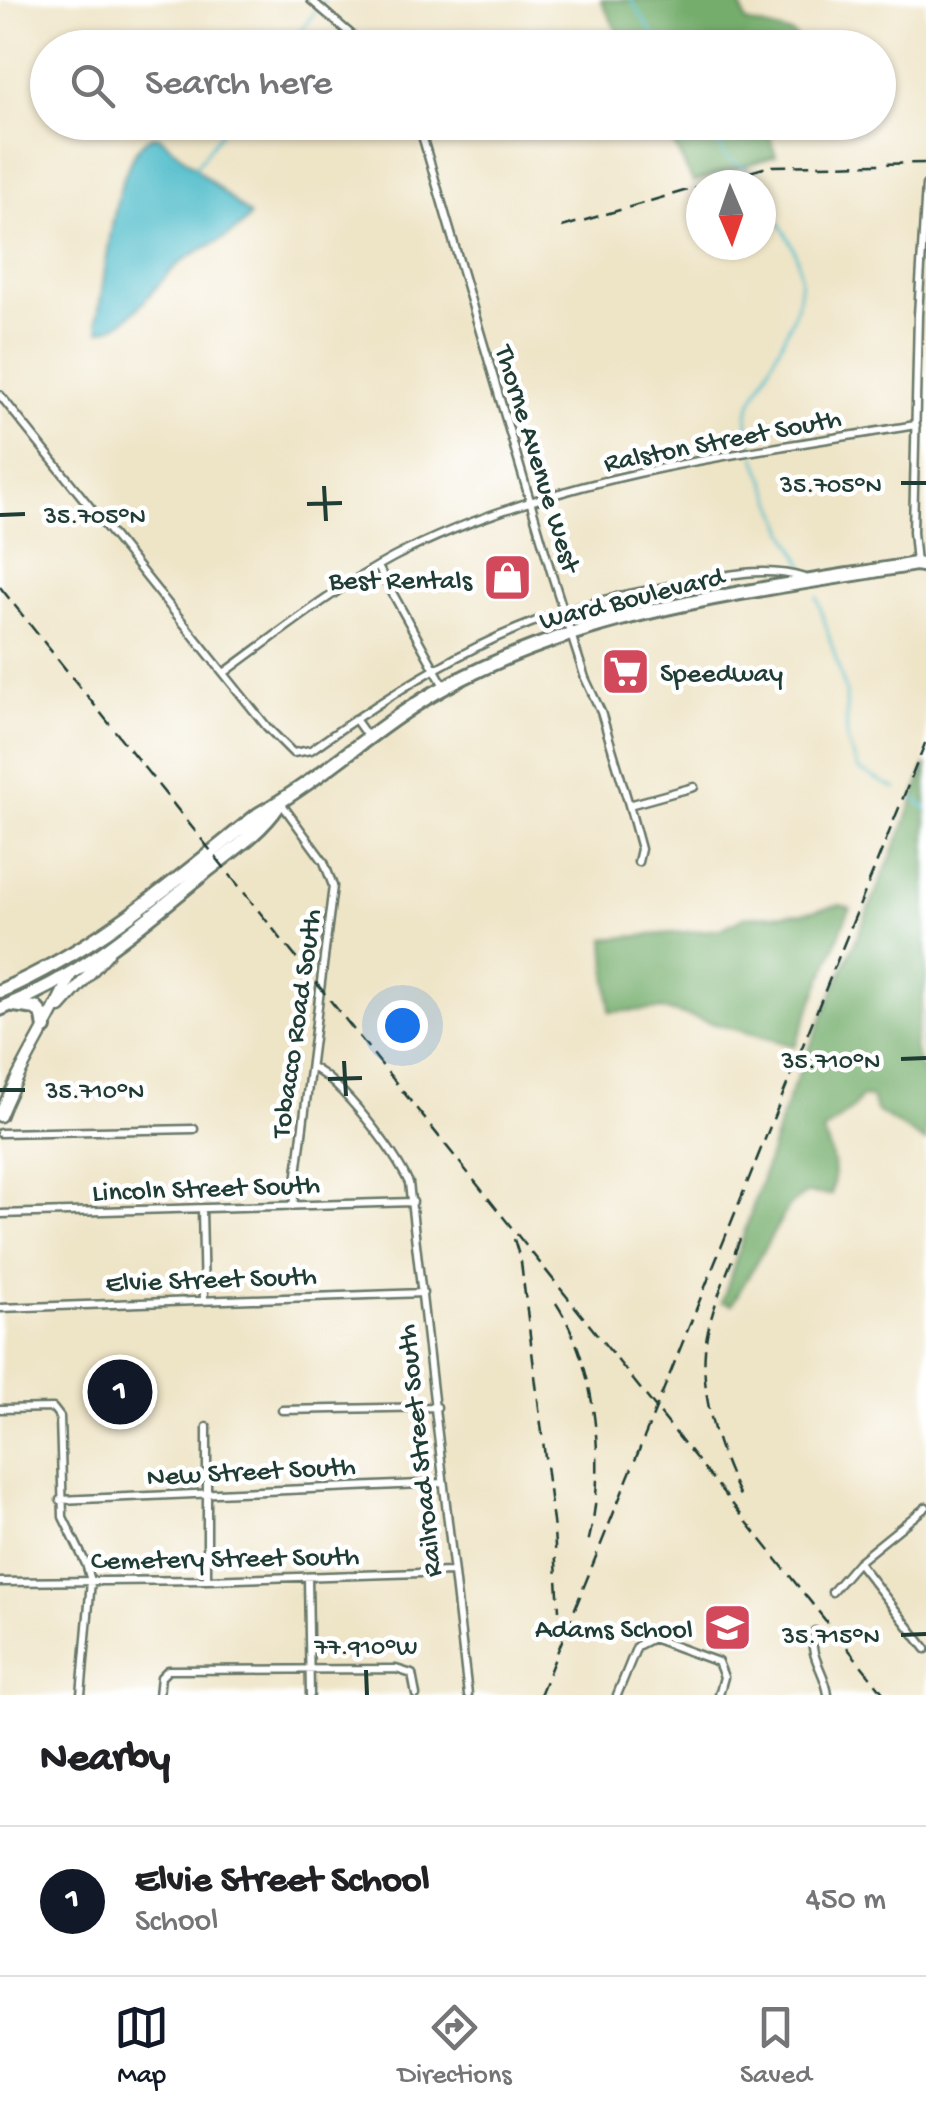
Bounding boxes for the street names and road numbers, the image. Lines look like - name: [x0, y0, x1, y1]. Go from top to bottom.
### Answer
- street label: Thorne Avenue West: [485, 340, 587, 579]
- street label: Ralston Street South: [601, 403, 844, 482]
- street label: Ward Boulevard: [536, 561, 730, 639]
- street label: Tobacco Road South: [266, 907, 331, 1142]
- street label: Lincoln Street South: [92, 1170, 321, 1211]
- street label: Elvie Street South: [105, 1261, 317, 1302]
- street label: Railroad Street South: [392, 1323, 451, 1579]
- street label: New Street South: [146, 1452, 357, 1495]
- street label: Cemetery Street South: [91, 1542, 360, 1579]

